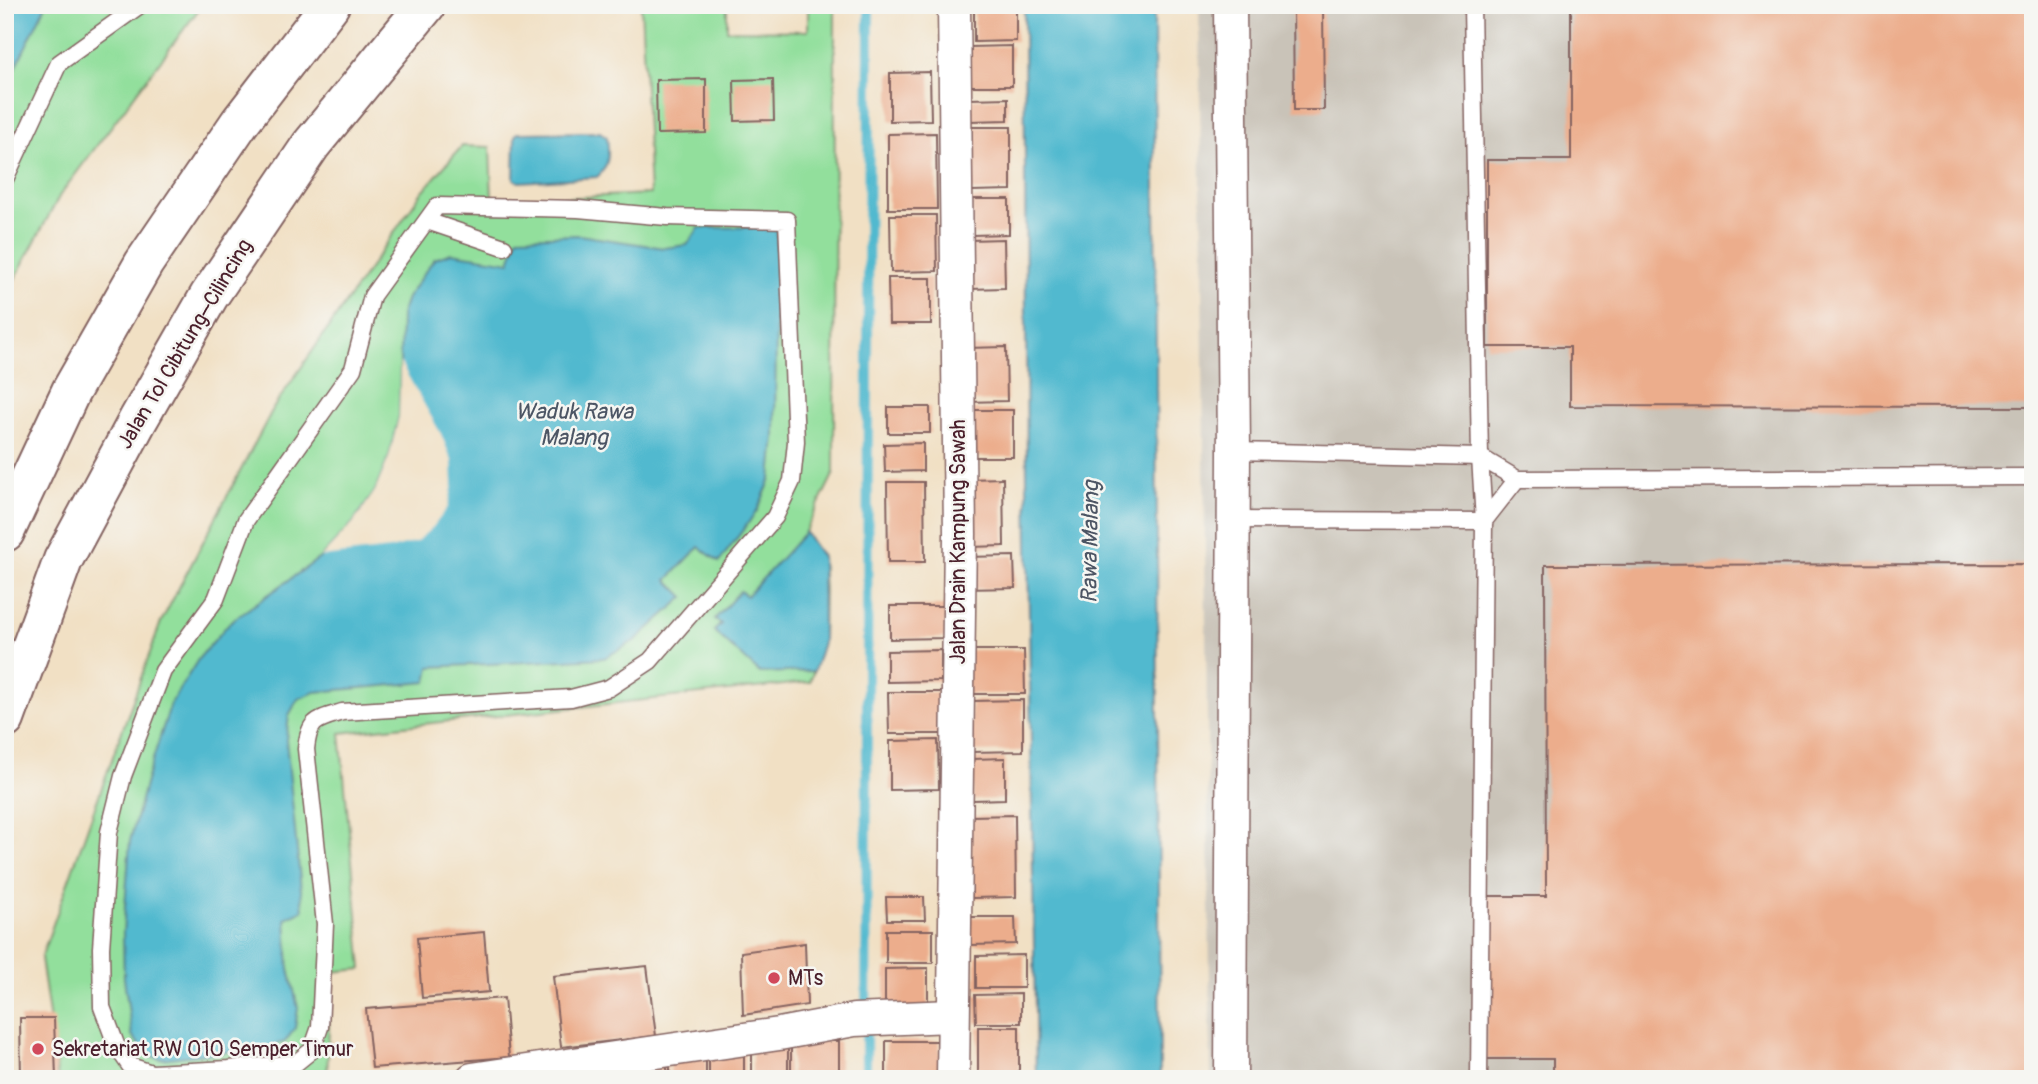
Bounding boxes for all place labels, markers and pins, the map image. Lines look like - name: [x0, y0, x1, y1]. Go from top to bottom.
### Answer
- place label: MTs: [788, 965, 824, 992]
- marker: MTs: [766, 970, 782, 986]
- place label: Sekretariat RW 010 Semper Timur: [52, 1036, 354, 1063]
- marker: Sekretariat RW 010 Semper Timur: [30, 1041, 46, 1057]

